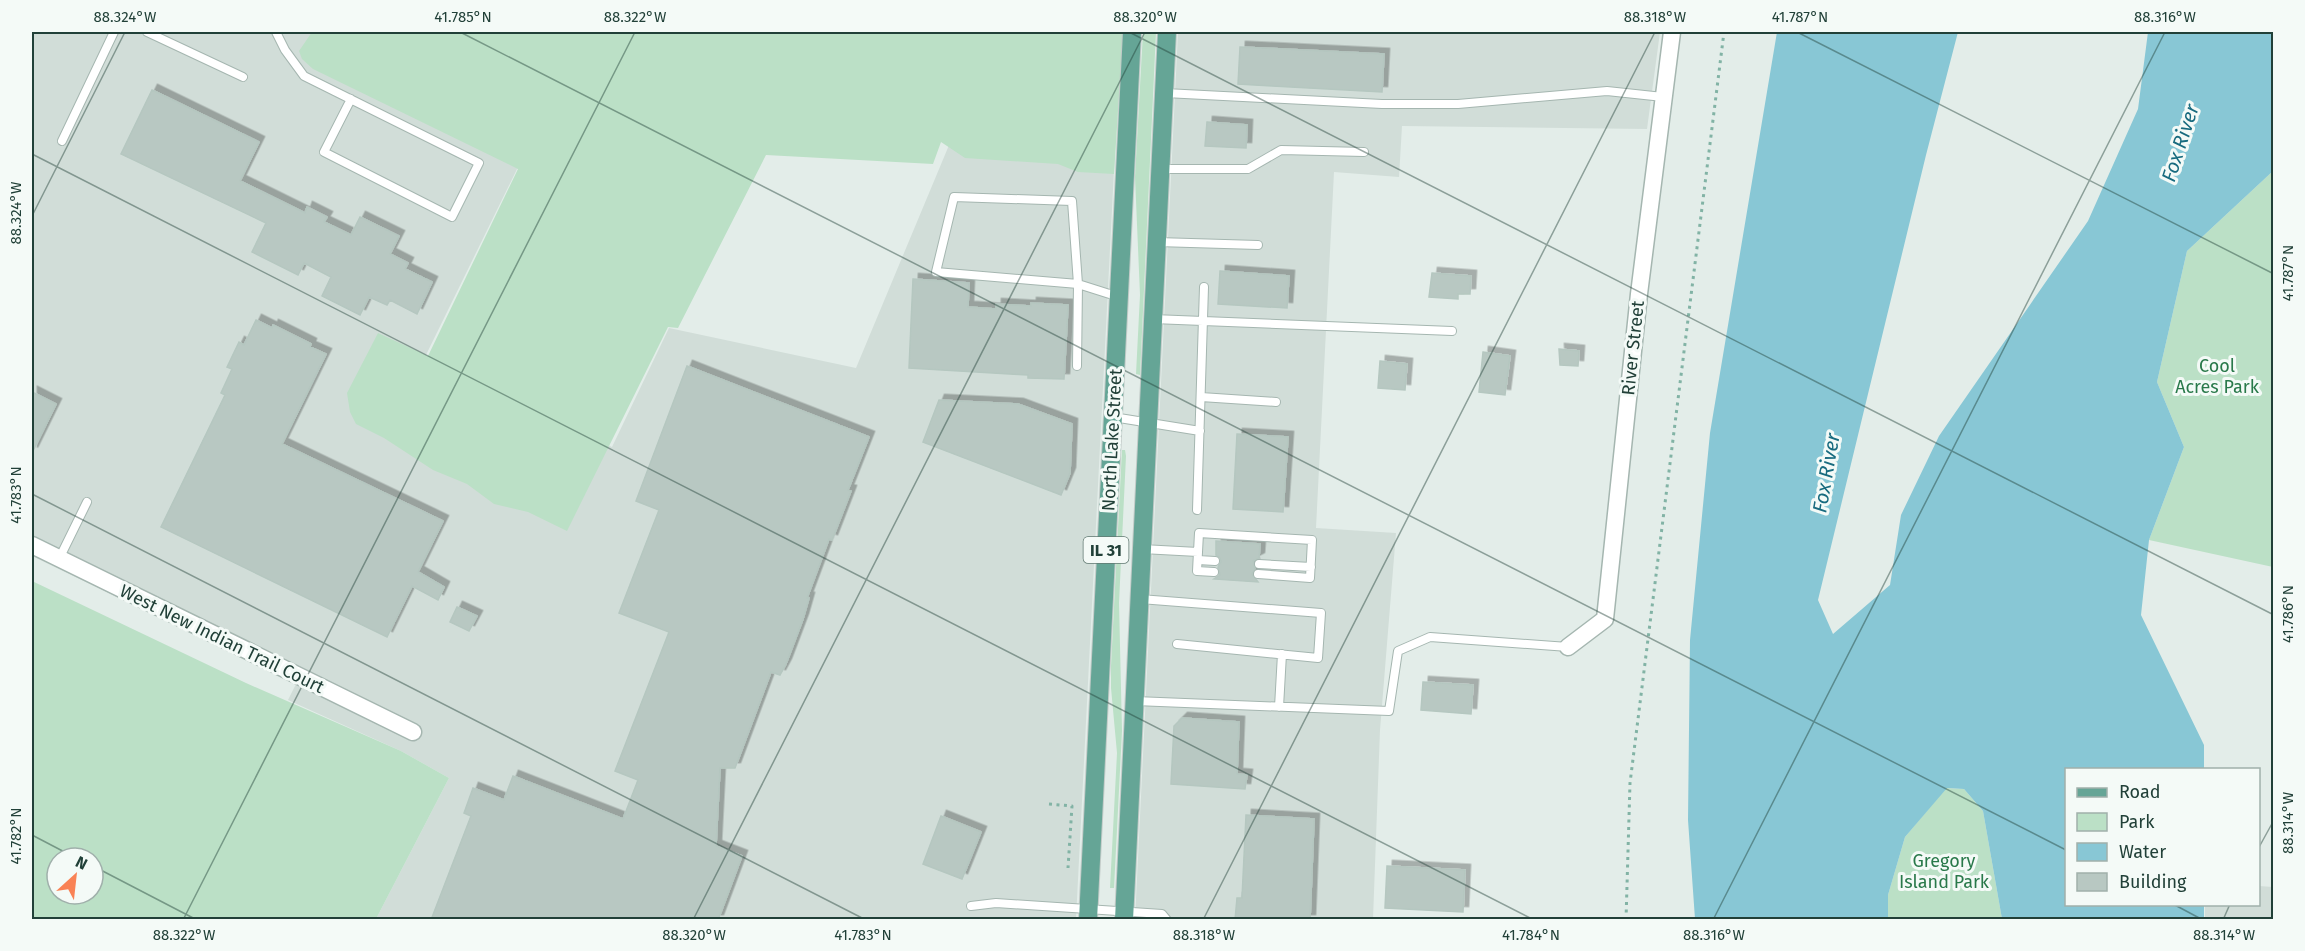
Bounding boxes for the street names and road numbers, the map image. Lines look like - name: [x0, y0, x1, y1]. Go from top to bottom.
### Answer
- street label: River Street: [1617, 299, 1649, 396]
- street label: North Lake Street: [1097, 368, 1127, 512]
- road number: IL 31: [1084, 537, 1128, 563]
- street label: West New Indian Trail Court: [116, 580, 328, 698]

